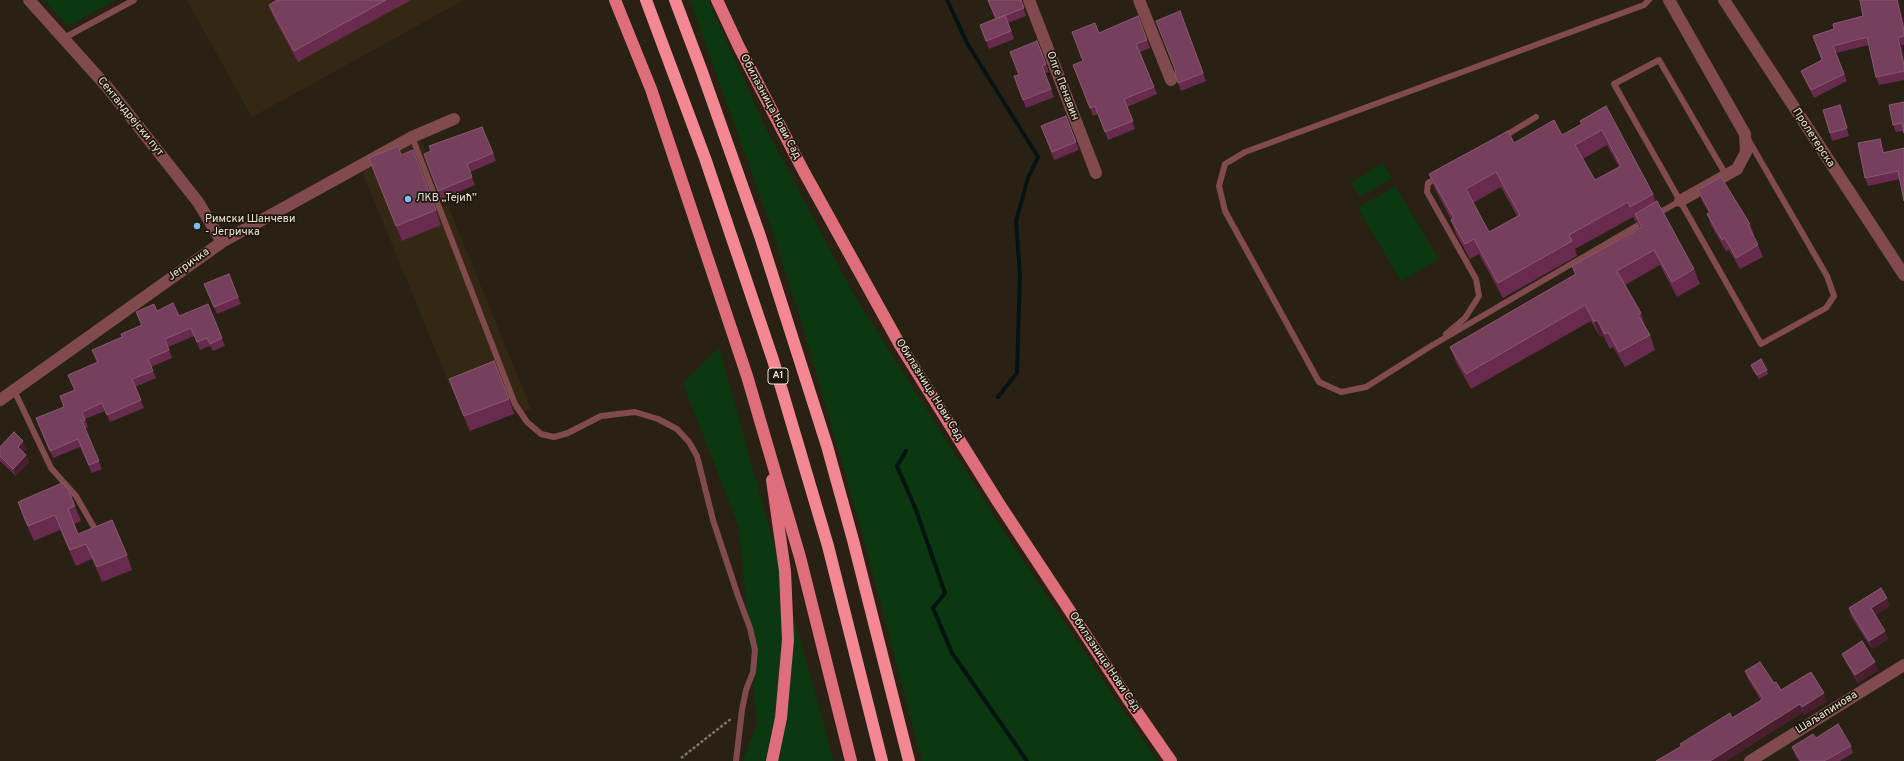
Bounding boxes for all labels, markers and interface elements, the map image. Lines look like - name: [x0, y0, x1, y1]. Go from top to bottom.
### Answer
- street label: Олге Пенавин: [1043, 50, 1081, 122]
- street label: Обилазница Нови Сад: [737, 52, 803, 162]
- street label: Сентандрејски пут: [94, 75, 166, 159]
- street label: Пролетерска: [1789, 106, 1837, 170]
- place label: ЛКВ „Тејић”: [416, 192, 477, 206]
- marker: ЛКВ „Тејић”: [403, 194, 413, 204]
- place label: Римски Шанчеви - Јегричка: [205, 213, 295, 239]
- marker: Римски Шанчеви - Јегричка: [192, 221, 202, 231]
- street label: Јегричка: [166, 246, 212, 284]
- street label: Обилазница Нови Сад: [892, 337, 966, 443]
- road number: A1: [768, 368, 788, 384]
- street label: Обилазница Нови Сад: [1066, 610, 1142, 714]
- street label: Шаљапинова: [1794, 689, 1860, 737]

